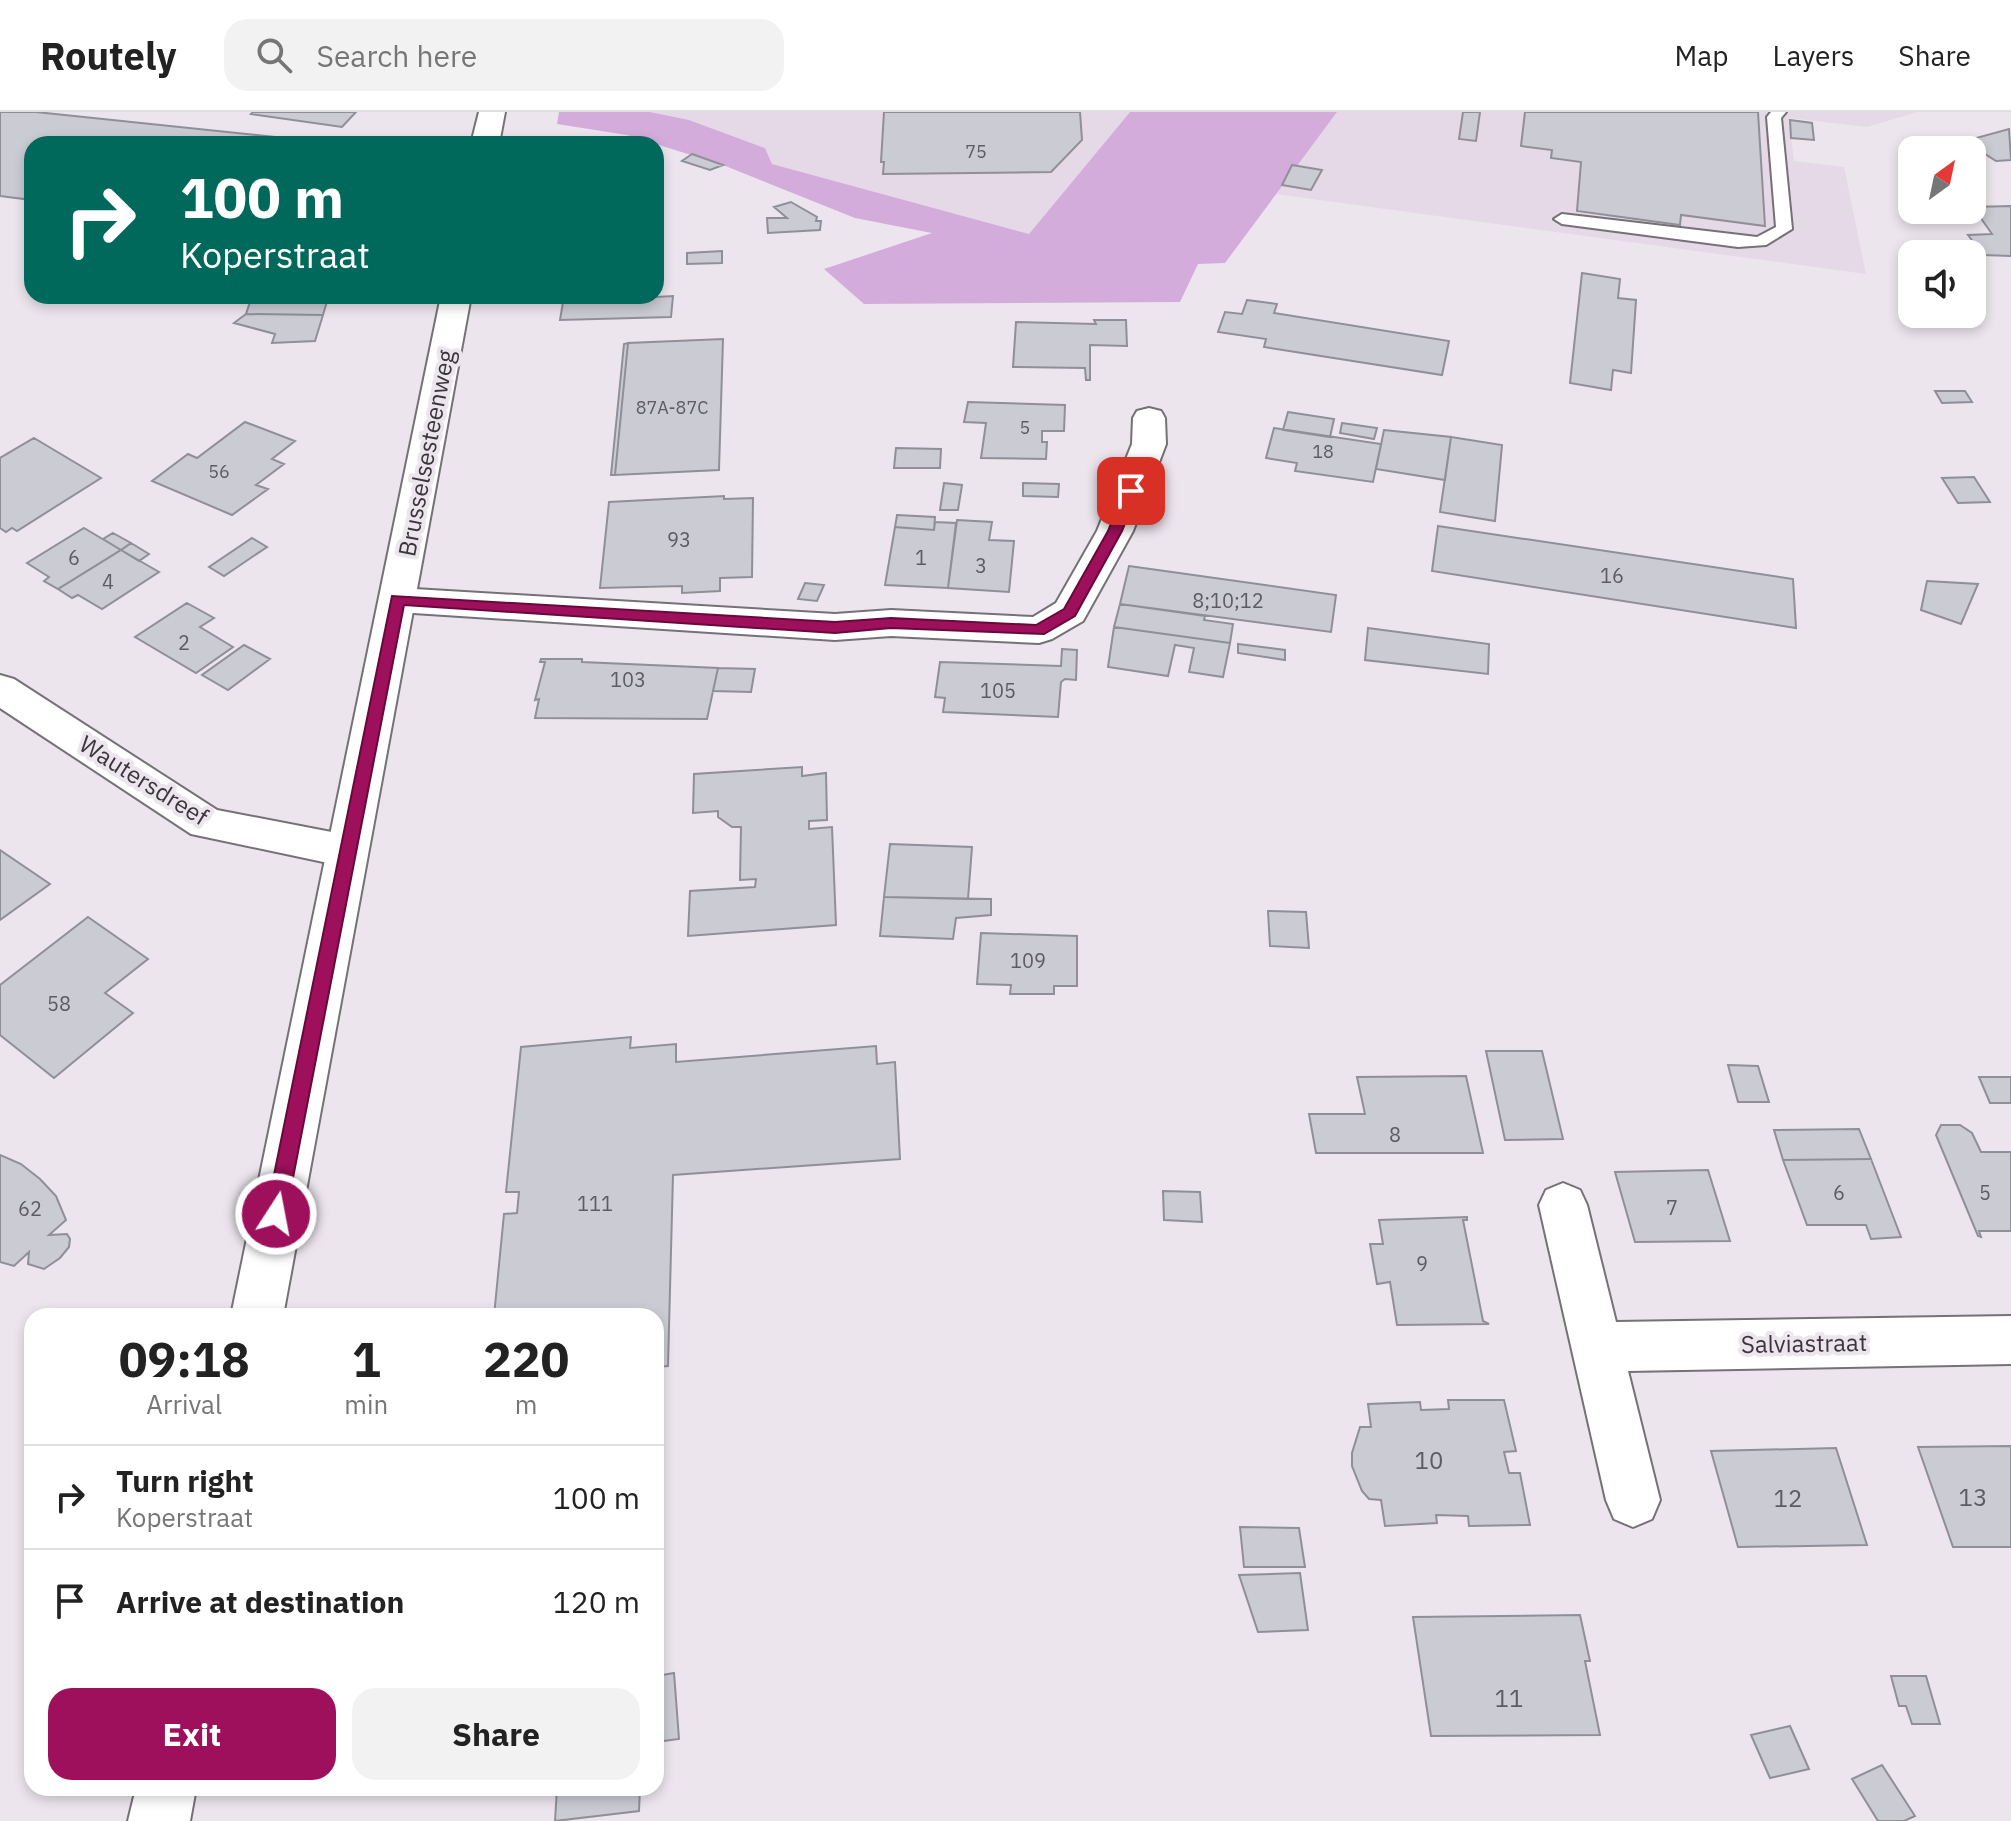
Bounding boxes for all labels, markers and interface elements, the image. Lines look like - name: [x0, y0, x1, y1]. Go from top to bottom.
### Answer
- search box: [224, 19, 784, 91]
- text: Routely: [40, 31, 176, 80]
- icon: search: [252, 33, 296, 77]
- text: Search here: [316, 36, 477, 75]
- text: Map: [1674, 37, 1728, 74]
- text: Layers: [1772, 37, 1854, 74]
- text: Share: [1898, 37, 1971, 74]
- north arrow: [1898, 136, 1986, 224]
- map controls: [1898, 136, 1986, 328]
- house number: 75: [965, 140, 987, 163]
- text: 100 m: [180, 161, 344, 233]
- icon: right: [48, 168, 152, 272]
- text: Koperstraat: [180, 231, 370, 278]
- button: sound: [1898, 240, 1986, 328]
- street label: Brusselsesteenweg: [390, 347, 462, 559]
- house number: 87A-87C: [636, 396, 708, 419]
- house number: 5: [1020, 416, 1030, 439]
- house number: 18: [1312, 440, 1334, 463]
- pin: [1097, 457, 1165, 525]
- house number: 56: [208, 460, 230, 483]
- icon: arrive: [1109, 469, 1153, 513]
- house number: 93: [667, 526, 691, 553]
- house number: 6: [68, 544, 80, 571]
- house number: 1: [915, 544, 927, 571]
- house number: 3: [975, 552, 987, 579]
- house number: 16: [1600, 562, 1624, 589]
- house number: 4: [102, 568, 114, 595]
- house number: 8;10;12: [1192, 587, 1264, 614]
- house number: 2: [178, 629, 190, 656]
- house number: 103: [610, 666, 646, 693]
- house number: 105: [980, 677, 1016, 704]
- street label: Wautersdreef: [73, 728, 215, 832]
- house number: 109: [1010, 947, 1046, 974]
- house number: 58: [47, 990, 71, 1017]
- house number: 8: [1389, 1121, 1401, 1148]
- position arrow: [234, 1172, 318, 1256]
- house number: 6: [1833, 1179, 1845, 1206]
- house number: 5: [1979, 1179, 1991, 1206]
- house number: 111: [577, 1190, 613, 1217]
- house number: 7: [1666, 1194, 1678, 1221]
- house number: 62: [18, 1195, 42, 1222]
- house number: 9: [1416, 1250, 1428, 1277]
- street label: Salviastraat: [1741, 1326, 1867, 1360]
- text: 09:18: [119, 1328, 250, 1390]
- text: 1: [352, 1328, 381, 1390]
- text: 220: [483, 1328, 569, 1390]
- text: Arrival: [146, 1387, 222, 1421]
- text: min: [344, 1387, 388, 1421]
- text: m: [515, 1387, 537, 1421]
- house number: 10: [1415, 1444, 1443, 1476]
- text: Turn right: [116, 1461, 254, 1500]
- icon: right: [48, 1475, 92, 1519]
- text: 100 m: [553, 1478, 640, 1517]
- house number: 13: [1959, 1481, 1987, 1513]
- house number: 12: [1774, 1482, 1802, 1514]
- text: Koperstraat: [116, 1500, 253, 1534]
- icon: arrive: [48, 1579, 92, 1623]
- text: Arrive at destination: [116, 1582, 404, 1621]
- text: 120 m: [553, 1582, 640, 1621]
- house number: 11: [1495, 1682, 1523, 1714]
- button: Exit: [48, 1688, 336, 1780]
- button: Share: [352, 1688, 640, 1780]

